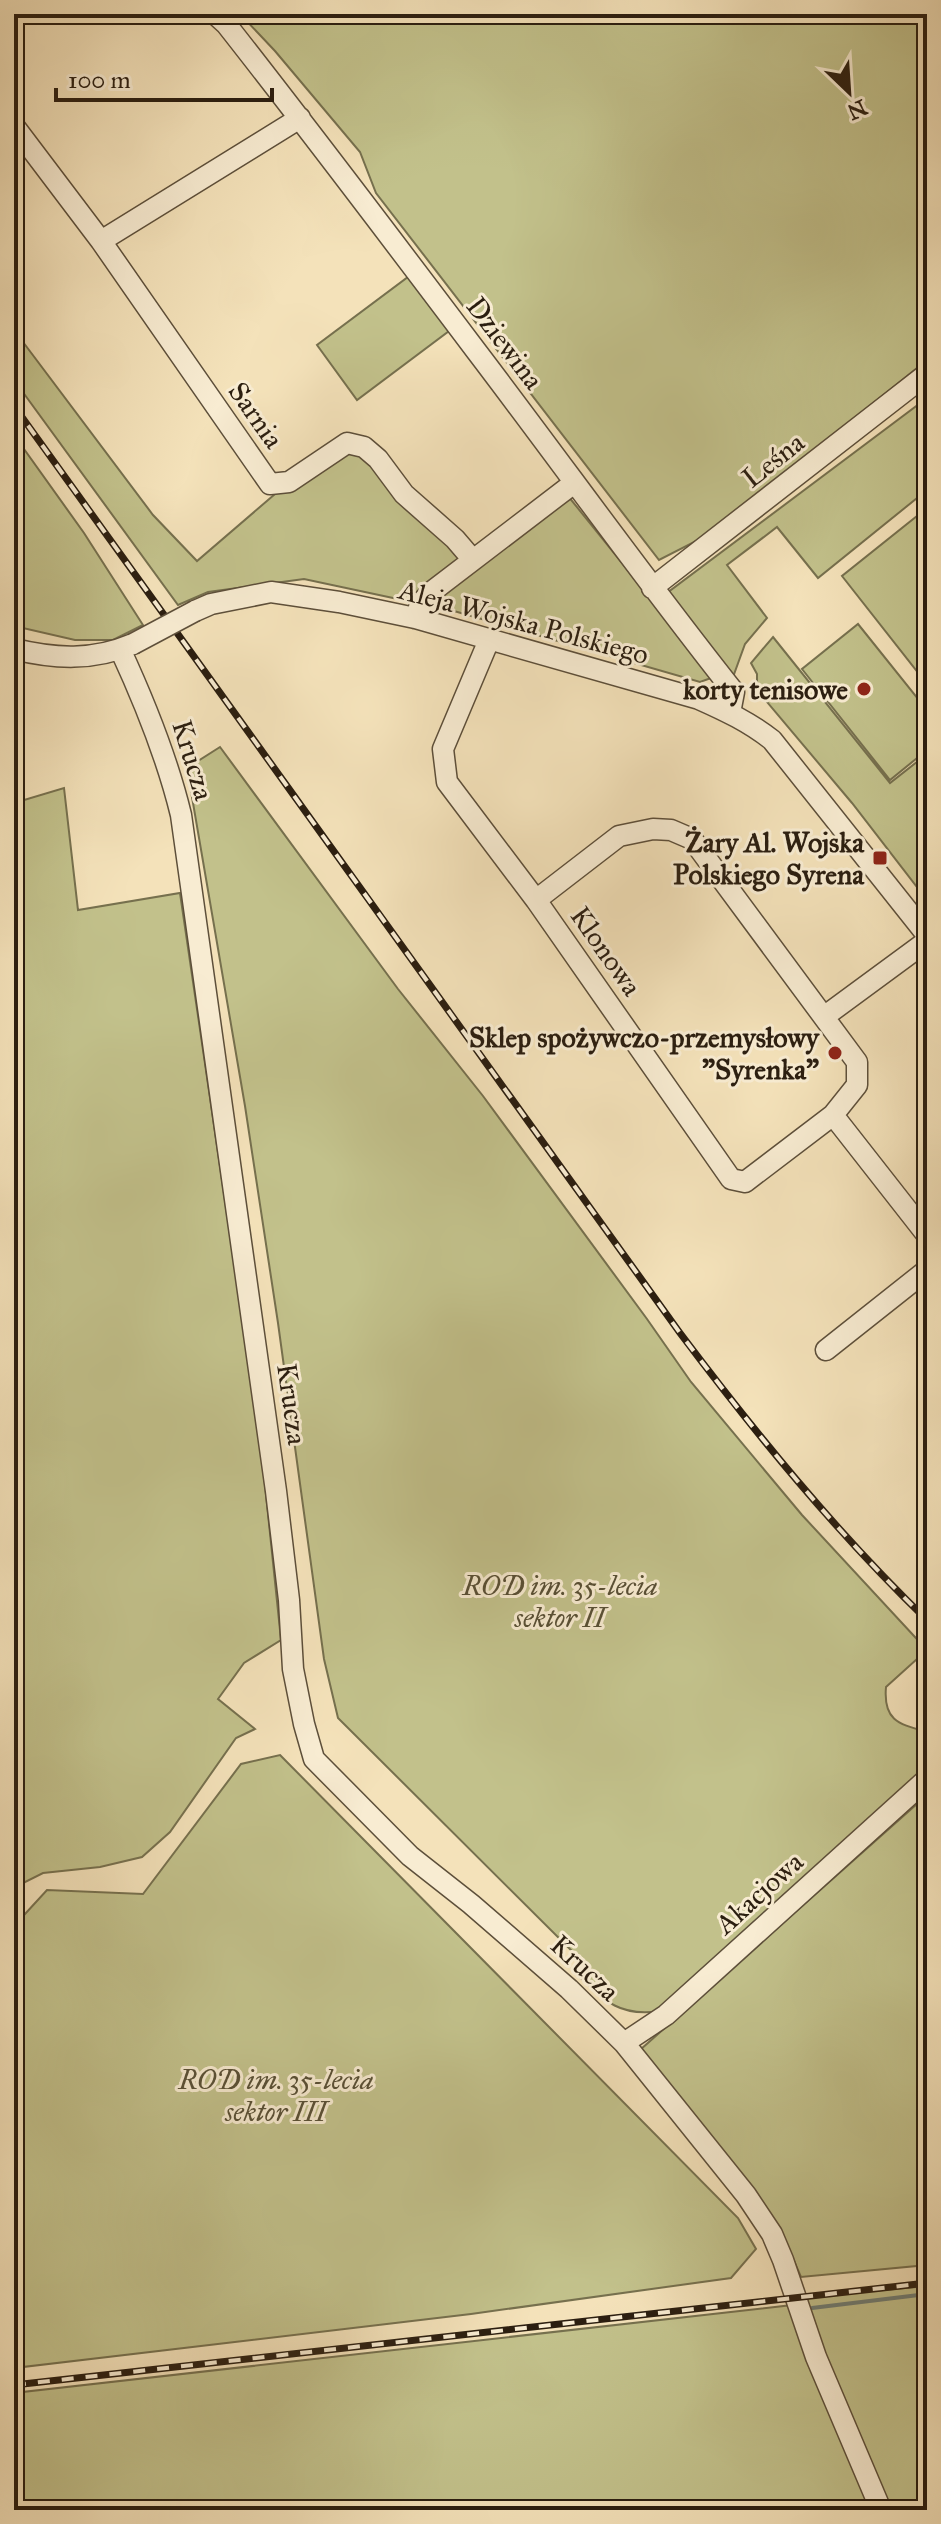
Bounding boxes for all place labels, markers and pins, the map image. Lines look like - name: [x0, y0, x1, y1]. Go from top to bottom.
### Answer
- place label: korty tenisowe: [683, 672, 848, 707]
- marker: korty tenisowe: [855, 680, 873, 698]
- place label: Żary Al. Wojska Polskiego Syrena: [673, 825, 865, 892]
- marker: Żary Al. Wojska Polskiego Syrena: [871, 849, 889, 867]
- place label: Sklep spożywczo-przemysłowy "Syrenka": [469, 1020, 820, 1087]
- marker: Sklep spożywczo-przemysłowy "Syrenka": [826, 1044, 844, 1062]

